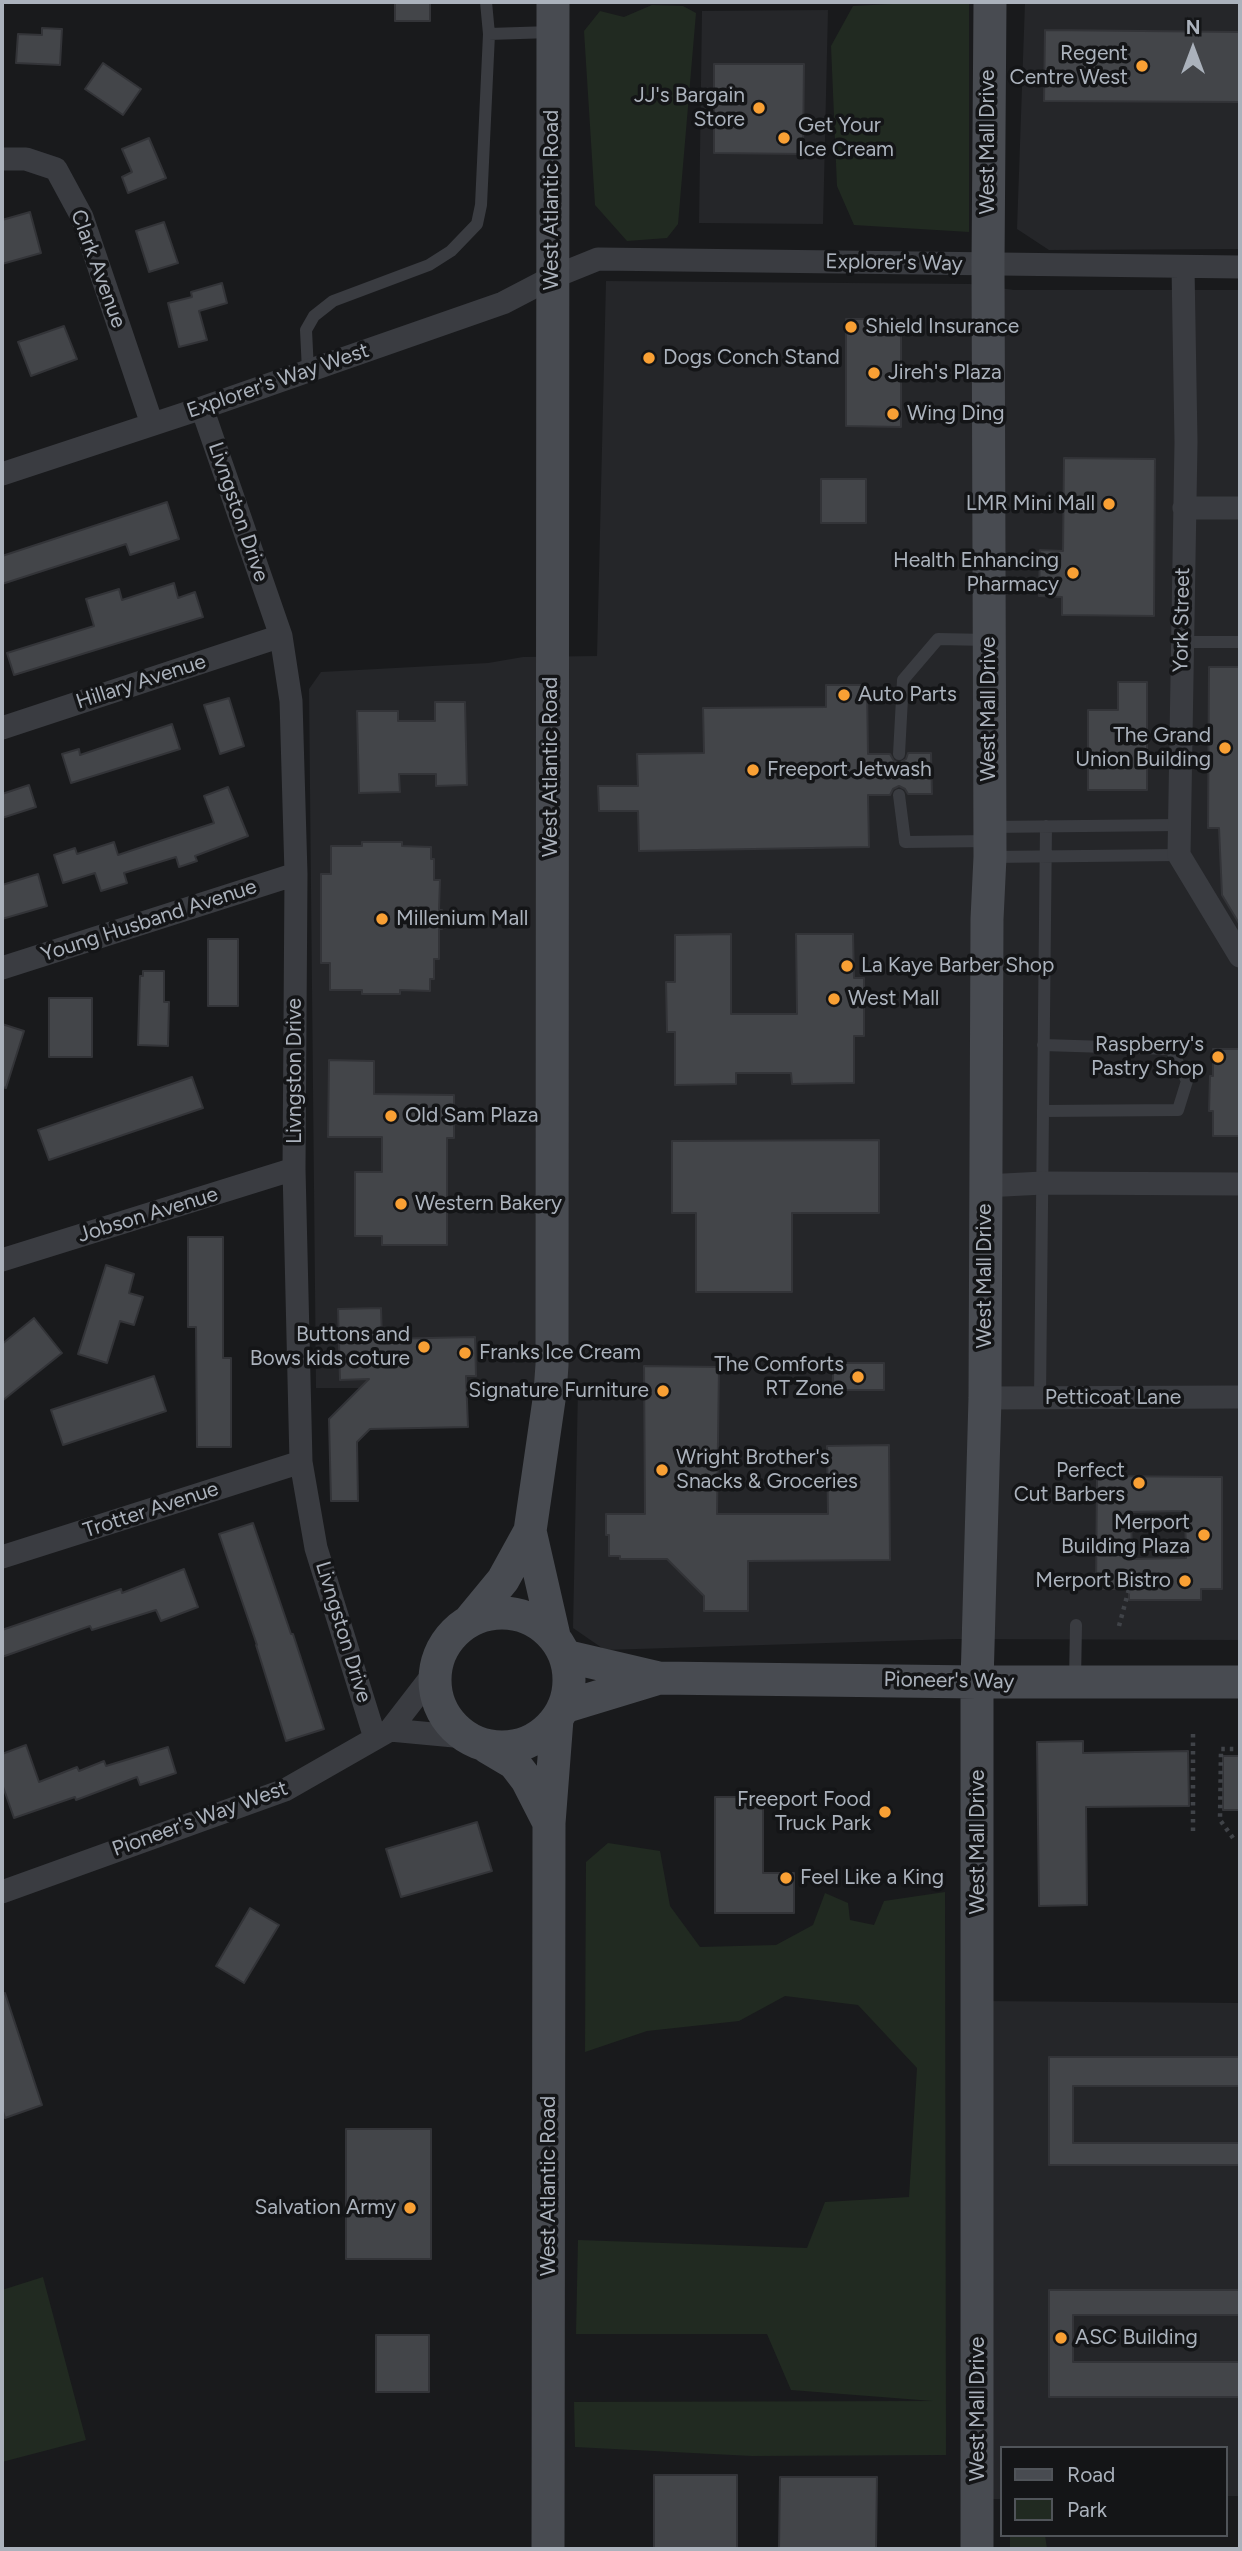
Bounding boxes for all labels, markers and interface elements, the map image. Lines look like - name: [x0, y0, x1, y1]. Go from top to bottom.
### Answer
- north arrow: [1158, 14, 1228, 84]
- text: N: [1186, 16, 1200, 39]
- place label: Regent Centre West: [1009, 41, 1128, 91]
- marker: Regent Centre West: [1134, 58, 1150, 74]
- street label: West Mall Drive: [975, 69, 1001, 215]
- place label: JJ's Bargain Store: [634, 83, 745, 133]
- marker: JJ's Bargain Store: [751, 100, 767, 116]
- street label: West Atlantic Road: [539, 110, 565, 290]
- place label: Get Your Ice Cream: [798, 113, 894, 163]
- marker: Get Your Ice Cream: [776, 130, 792, 146]
- street label: Clark Avenue: [65, 206, 131, 332]
- street label: Explorer's Way: [825, 249, 963, 277]
- place label: Shield Insurance: [865, 314, 1019, 340]
- marker: Shield Insurance: [843, 319, 859, 335]
- street label: Explorer's Way West: [184, 338, 372, 424]
- place label: Dogs Conch Stand: [663, 345, 840, 371]
- marker: Dogs Conch Stand: [641, 350, 657, 366]
- place label: Jireh's Plaza: [888, 360, 1002, 386]
- marker: Jireh's Plaza: [866, 365, 882, 381]
- place label: Wing Ding: [907, 401, 1005, 427]
- marker: Wing Ding: [885, 406, 901, 422]
- street label: Livngston Drive: [202, 439, 274, 585]
- place label: LMR Mini Mall: [966, 491, 1095, 517]
- marker: LMR Mini Mall: [1101, 496, 1117, 512]
- place label: Health Enhancing Pharmacy: [893, 548, 1059, 598]
- marker: Health Enhancing Pharmacy: [1065, 565, 1081, 581]
- street label: York Street: [1168, 567, 1196, 673]
- street label: West Mall Drive: [976, 636, 1002, 782]
- street label: Hillary Avenue: [73, 649, 209, 715]
- street label: West Atlantic Road: [538, 677, 564, 857]
- place label: Auto Parts: [858, 682, 957, 708]
- marker: Auto Parts: [836, 687, 852, 703]
- place label: The Grand Union Building: [1075, 723, 1211, 773]
- marker: The Grand Union Building: [1217, 740, 1233, 756]
- place label: Freeport Jetwash: [767, 757, 932, 783]
- marker: Freeport Jetwash: [745, 762, 761, 778]
- street label: Young Husband Avenue: [38, 874, 260, 968]
- place label: Millenium Mall: [396, 906, 528, 932]
- marker: Millenium Mall: [374, 911, 390, 927]
- place label: La Kaye Barber Shop: [861, 953, 1054, 979]
- marker: La Kaye Barber Shop: [839, 958, 855, 974]
- place label: West Mall: [848, 986, 939, 1012]
- marker: West Mall: [826, 991, 842, 1007]
- street label: Livngston Drive: [282, 998, 308, 1144]
- place label: Raspberry's Pastry Shop: [1091, 1032, 1204, 1082]
- marker: Raspberry's Pastry Shop: [1210, 1049, 1226, 1065]
- place label: Old Sam Plaza: [405, 1103, 539, 1129]
- marker: Old Sam Plaza: [383, 1108, 399, 1124]
- street label: Jobson Avenue: [75, 1182, 221, 1248]
- place label: Western Bakery: [415, 1191, 562, 1217]
- marker: Western Bakery: [393, 1196, 409, 1212]
- street label: West Mall Drive: [972, 1203, 998, 1349]
- place label: Buttons and Bows kids coture: [250, 1322, 410, 1372]
- marker: Buttons and Bows kids coture: [416, 1339, 432, 1355]
- place label: Franks Ice Cream: [479, 1340, 641, 1366]
- marker: Franks Ice Cream: [457, 1345, 473, 1361]
- place label: The Comforts RT Zone: [714, 1352, 844, 1402]
- marker: The Comforts RT Zone: [850, 1369, 866, 1385]
- place label: Signature Furniture: [468, 1378, 649, 1404]
- marker: Signature Furniture: [655, 1383, 671, 1399]
- street label: Petticoat Lane: [1045, 1385, 1181, 1411]
- place label: Wright Brother's Snacks & Groceries: [676, 1445, 858, 1495]
- place label: Perfect Cut Barbers: [1014, 1458, 1125, 1508]
- marker: Wright Brother's Snacks & Groceries: [654, 1462, 670, 1478]
- marker: Perfect Cut Barbers: [1131, 1475, 1147, 1491]
- street label: Trotter Avenue: [80, 1476, 222, 1544]
- place label: Merport Building Plaza: [1061, 1510, 1190, 1560]
- marker: Merport Building Plaza: [1196, 1527, 1212, 1543]
- street label: Livngston Drive: [310, 1558, 376, 1706]
- place label: Merport Bistro: [1035, 1568, 1171, 1594]
- marker: Merport Bistro: [1177, 1573, 1193, 1589]
- street label: Pioneer's Way: [883, 1667, 1015, 1695]
- street label: West Mall Drive: [965, 1769, 991, 1915]
- street label: Pioneer's Way West: [109, 1776, 291, 1862]
- place label: Freeport Food Truck Park: [737, 1787, 871, 1837]
- marker: Freeport Food Truck Park: [877, 1804, 893, 1820]
- place label: Feel Like a King: [800, 1865, 944, 1891]
- marker: Feel Like a King: [778, 1870, 794, 1886]
- street label: West Atlantic Road: [536, 2096, 562, 2276]
- place label: Salvation Army: [254, 2195, 396, 2221]
- marker: Salvation Army: [402, 2200, 418, 2216]
- place label: ASC Building: [1075, 2325, 1198, 2351]
- marker: ASC Building: [1053, 2330, 1069, 2346]
- street label: West Mall Drive: [965, 2336, 991, 2482]
- legend: [1000, 2446, 1228, 2537]
- text: Road: [1067, 2462, 1115, 2487]
- text: Park: [1067, 2497, 1107, 2522]

